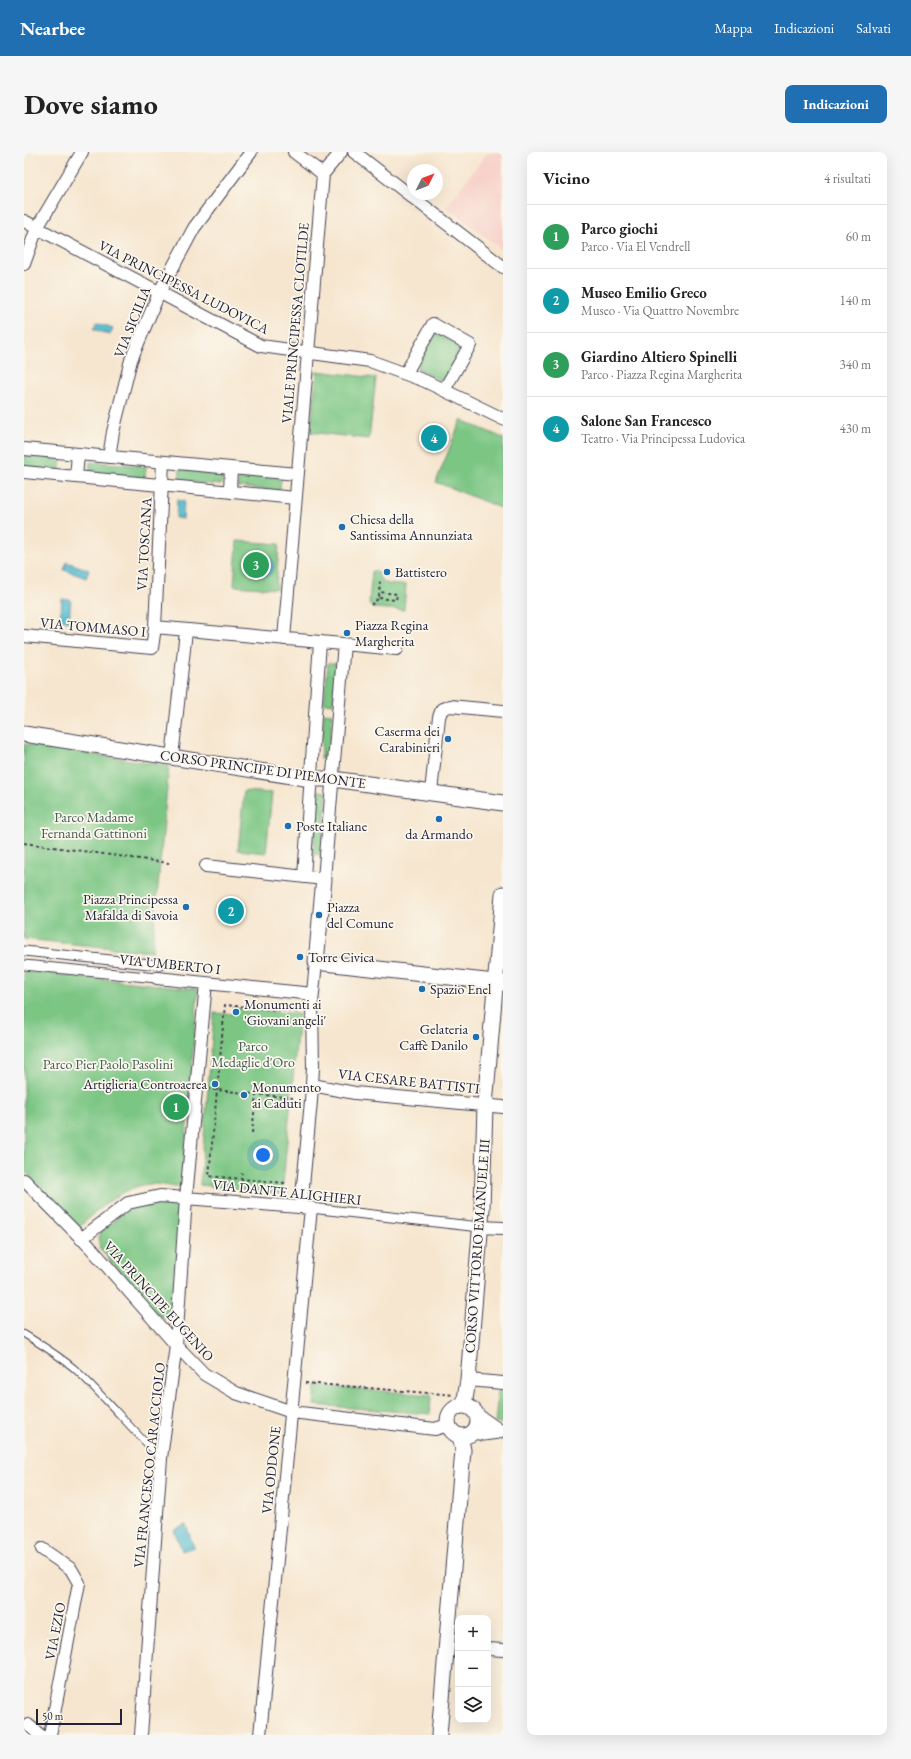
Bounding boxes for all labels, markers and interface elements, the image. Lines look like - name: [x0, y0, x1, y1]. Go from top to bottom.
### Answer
- text: Nearbee: [20, 16, 85, 41]
- text: Mappa: [715, 19, 752, 37]
- text: Indicazioni: [774, 19, 834, 37]
- text: Salvati: [856, 19, 891, 37]
- button: Indicazioni: [785, 85, 887, 123]
- text: Dove siamo: [24, 86, 158, 122]
- north arrow: [407, 164, 443, 200]
- text: Vicino: [543, 167, 590, 189]
- text: 4 risultati: [824, 170, 871, 187]
- text: Parco giochi: [581, 219, 658, 238]
- street label: VIALE PRINCIPESSA CLOTILDE: [277, 222, 313, 424]
- text: 1: [553, 228, 559, 245]
- text: 60 m: [846, 228, 871, 245]
- street label: VIA PRINCIPESSA LUDOVICA: [96, 236, 273, 338]
- text: Parco · Via El Vendrell: [581, 238, 690, 255]
- street label: VIA SICILIA: [110, 283, 155, 360]
- text: Museo Emilio Greco: [581, 283, 707, 302]
- text: 2: [553, 292, 559, 309]
- text: 140 m: [840, 292, 871, 309]
- text: Museo · Via Quattro Novembre: [581, 302, 739, 319]
- text: Giardino Altiero Spinelli: [581, 347, 737, 366]
- text: 3: [553, 356, 559, 373]
- text: 340 m: [840, 356, 871, 373]
- text: Parco · Piazza Regina Margherita: [581, 366, 742, 383]
- text: Salone San Francesco: [581, 411, 712, 430]
- text: 4: [553, 420, 559, 437]
- text: 430 m: [840, 420, 871, 437]
- pin: 4: [421, 423, 447, 453]
- text: Teatro · Via Principessa Ludovica: [581, 430, 745, 447]
- street label: VIA TOSCANA: [133, 497, 155, 591]
- place label: Chiesa della Santissima Annunziata: [350, 510, 473, 544]
- marker: Chiesa della Santissima Annunziata: [337, 522, 347, 532]
- pin: 3: [243, 550, 269, 580]
- place label: Battistero: [395, 563, 447, 581]
- marker: Battistero: [382, 567, 392, 577]
- street label: VIA TOMMASO I: [39, 613, 147, 641]
- place label: Piazza Regina Margherita: [355, 616, 429, 650]
- marker: Piazza Regina Margherita: [342, 628, 352, 638]
- place label: Caserma dei Carabinieri: [375, 722, 441, 756]
- marker: Caserma dei Carabinieri: [443, 734, 453, 744]
- street label: CORSO PRINCIPE DI PIEMONTE: [159, 746, 367, 792]
- park label: Parco Madame Fernanda Gattinoni: [41, 808, 148, 842]
- marker: da Armando: [434, 814, 444, 824]
- place label: Poste Italiane: [296, 817, 368, 835]
- marker: Poste Italiane: [283, 821, 293, 831]
- place label: da Armando: [405, 825, 473, 843]
- place label: Piazza Principessa Mafalda di Savoia: [83, 890, 178, 924]
- pin: 2: [218, 896, 244, 926]
- place label: Piazza del Comune: [327, 898, 394, 932]
- marker: Piazza Principessa Mafalda di Savoia: [181, 902, 191, 912]
- marker: Piazza del Comune: [314, 910, 324, 920]
- place label: Torre Civica: [308, 948, 375, 966]
- street label: VIA UMBERTO I: [119, 950, 222, 978]
- marker: Torre Civica: [295, 952, 305, 962]
- place label: Spazio Enel: [430, 980, 492, 998]
- marker: Spazio Enel: [417, 984, 427, 994]
- place label: Monumenti ai 'Giovani angeli': [244, 995, 326, 1029]
- marker: Monumenti ai 'Giovani angeli': [231, 1007, 241, 1017]
- place label: Gelateria Caffè Danilo: [399, 1020, 468, 1054]
- marker: Gelateria Caffè Danilo: [471, 1032, 481, 1042]
- park label: Parco Medaglie d'Oro: [211, 1037, 295, 1071]
- park label: Parco Pier Paolo Pasolini: [43, 1055, 174, 1073]
- street label: VIA CESARE BATTISTI: [337, 1065, 481, 1097]
- place label: Artiglieria Controaerea: [82, 1075, 207, 1093]
- place label: Monumento ai Caduti: [252, 1078, 321, 1112]
- marker: Artiglieria Controaerea: [210, 1079, 220, 1089]
- marker: Monumento ai Caduti: [239, 1090, 249, 1100]
- pin: 1: [163, 1092, 189, 1122]
- street label: CORSO VITTORIO EMANUELE III: [461, 1138, 493, 1354]
- your location: [253, 1145, 273, 1165]
- street label: VIA DANTE ALIGHIERI: [212, 1175, 362, 1209]
- street label: VIA PRINCIPE EUGENIO: [100, 1237, 218, 1365]
- street label: VIA FRANCESCO CARACCIOLO: [129, 1361, 169, 1569]
- street label: VIA ODDONE: [257, 1425, 285, 1515]
- street label: VIA EZIO: [41, 1600, 69, 1661]
- map controls: [455, 1615, 491, 1723]
- button: +: [455, 1615, 491, 1651]
- button: −: [455, 1651, 491, 1687]
- button: layers: [455, 1687, 491, 1723]
- scale bar: [36, 1707, 122, 1726]
- text: 50 m: [42, 1709, 63, 1723]

